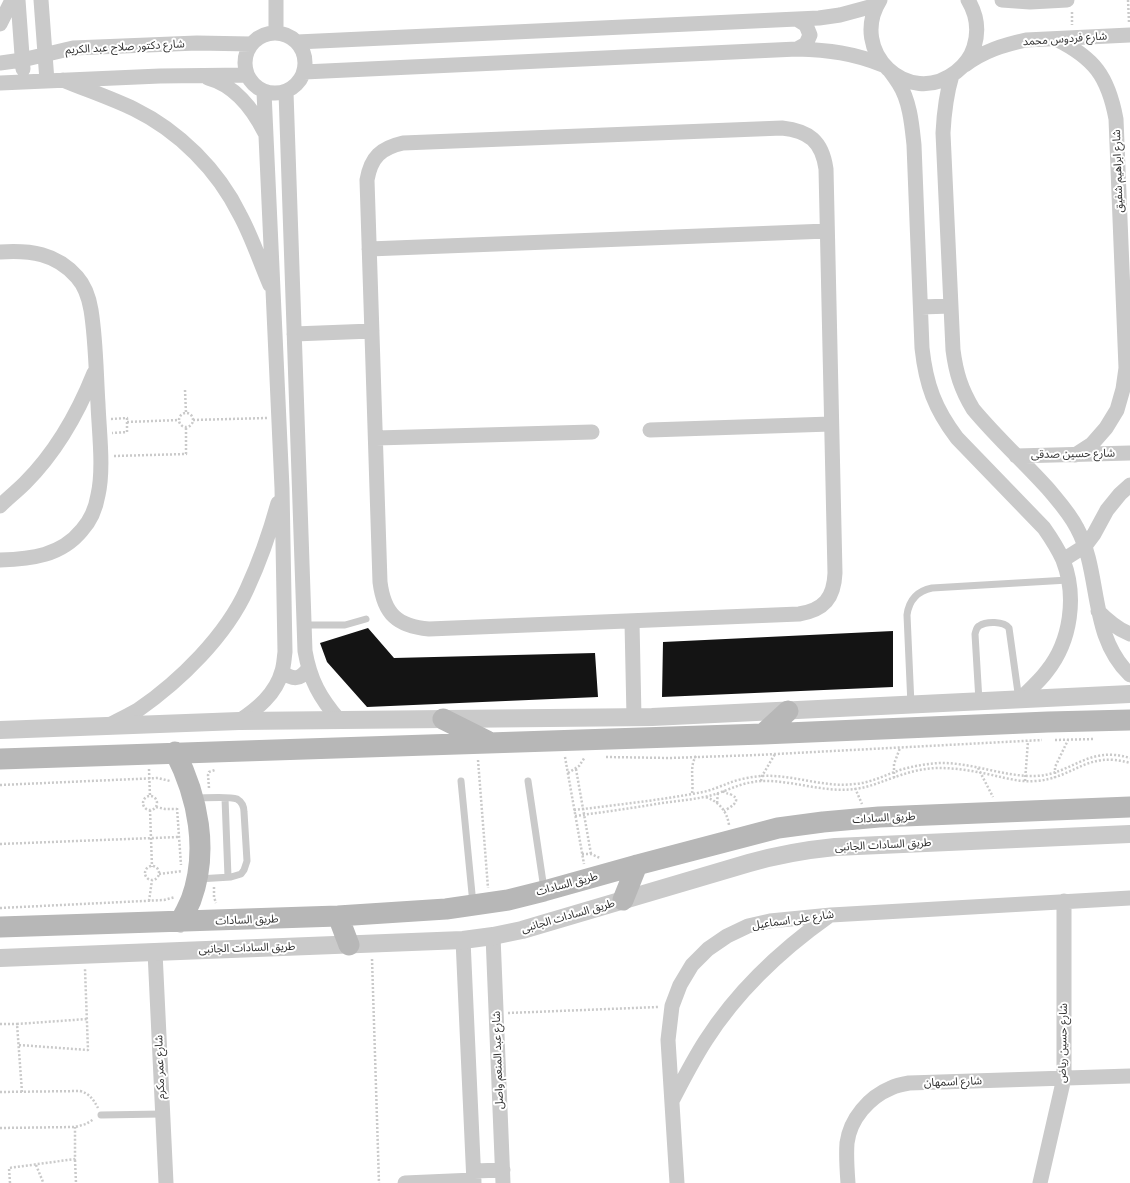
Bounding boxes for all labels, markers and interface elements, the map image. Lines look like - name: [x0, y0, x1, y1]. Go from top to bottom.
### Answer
- street label: شارع فردوس محمد: [1022, 29, 1108, 49]
- street label: شارع دكتور صلاح عبد الكريم: [65, 37, 185, 57]
- street label: شارع ابراهيم شفيق: [1110, 129, 1126, 213]
- street label: شارع حسين صدقى: [1031, 447, 1115, 461]
- street label: طريق السادات: [852, 810, 916, 826]
- street label: طريق السادات الجانبى: [834, 836, 932, 854]
- street label: طريق السادات: [535, 869, 599, 899]
- street label: طريق السادات الجانبى: [520, 896, 616, 936]
- street label: شارع على اسماعيل: [751, 908, 835, 932]
- street label: طريق السادات: [215, 912, 279, 928]
- street label: طريق السادات الجانبى: [198, 940, 296, 956]
- street label: شارع حسين رياض: [1056, 1003, 1070, 1083]
- street label: شارع عبد المنعم واصل: [490, 1011, 506, 1109]
- street label: شارع عمر مكرم: [152, 1035, 168, 1099]
- street label: شارع اسمهان: [924, 1074, 982, 1090]

